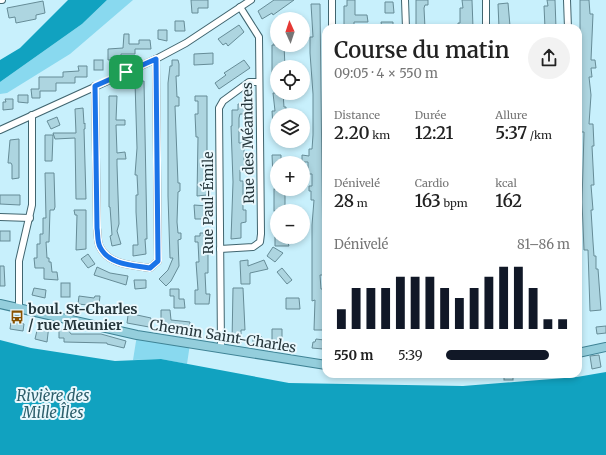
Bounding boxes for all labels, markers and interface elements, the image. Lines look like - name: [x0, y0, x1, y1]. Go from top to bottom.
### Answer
- north arrow: [270, 12, 310, 52]
- map controls: [270, 12, 310, 244]
- text: Course du matin: [334, 36, 510, 64]
- button: share: [528, 37, 570, 79]
- pin: [109, 55, 143, 89]
- button: locate: [270, 60, 310, 100]
- icon: arrive: [115, 61, 137, 83]
- text: 09:05 · 4 × 550 m: [334, 65, 438, 82]
- street label: Rue des Méandres: [238, 82, 258, 204]
- button: layers: [270, 108, 310, 148]
- text: Distance: [334, 108, 380, 122]
- text: Durée: [415, 108, 446, 122]
- text: Allure: [495, 108, 527, 122]
- text: 2.20: [334, 122, 370, 144]
- text: 12:21: [415, 122, 453, 144]
- text: 5:37: [495, 122, 527, 144]
- text: km: [370, 128, 390, 142]
- text: /km: [527, 128, 552, 142]
- street label: Rue Paul-Émile: [199, 151, 217, 255]
- button: +: [270, 156, 310, 196]
- text: Dénivelé: [334, 176, 380, 190]
- text: Cardio: [415, 176, 449, 190]
- text: kcal: [495, 176, 517, 190]
- text: 28: [334, 190, 354, 212]
- text: 163: [415, 190, 441, 212]
- text: 162: [495, 190, 522, 212]
- text: m: [354, 196, 368, 210]
- text: bpm: [441, 196, 468, 210]
- button: −: [270, 204, 310, 244]
- text: Dénivelé: [334, 236, 388, 253]
- text: 81–86 m: [517, 236, 570, 253]
- place label: boul. St-Charles / rue Meunier: [28, 300, 138, 334]
- bus stop icon: boul. St-Charles / rue Meunier: [9, 309, 25, 325]
- street label: Chemin Saint-Charles: [148, 316, 298, 356]
- text: 550 m: [334, 347, 373, 364]
- text: 5:39: [398, 347, 423, 364]
- water label: Rivière des Mille Îles: [17, 386, 89, 422]

